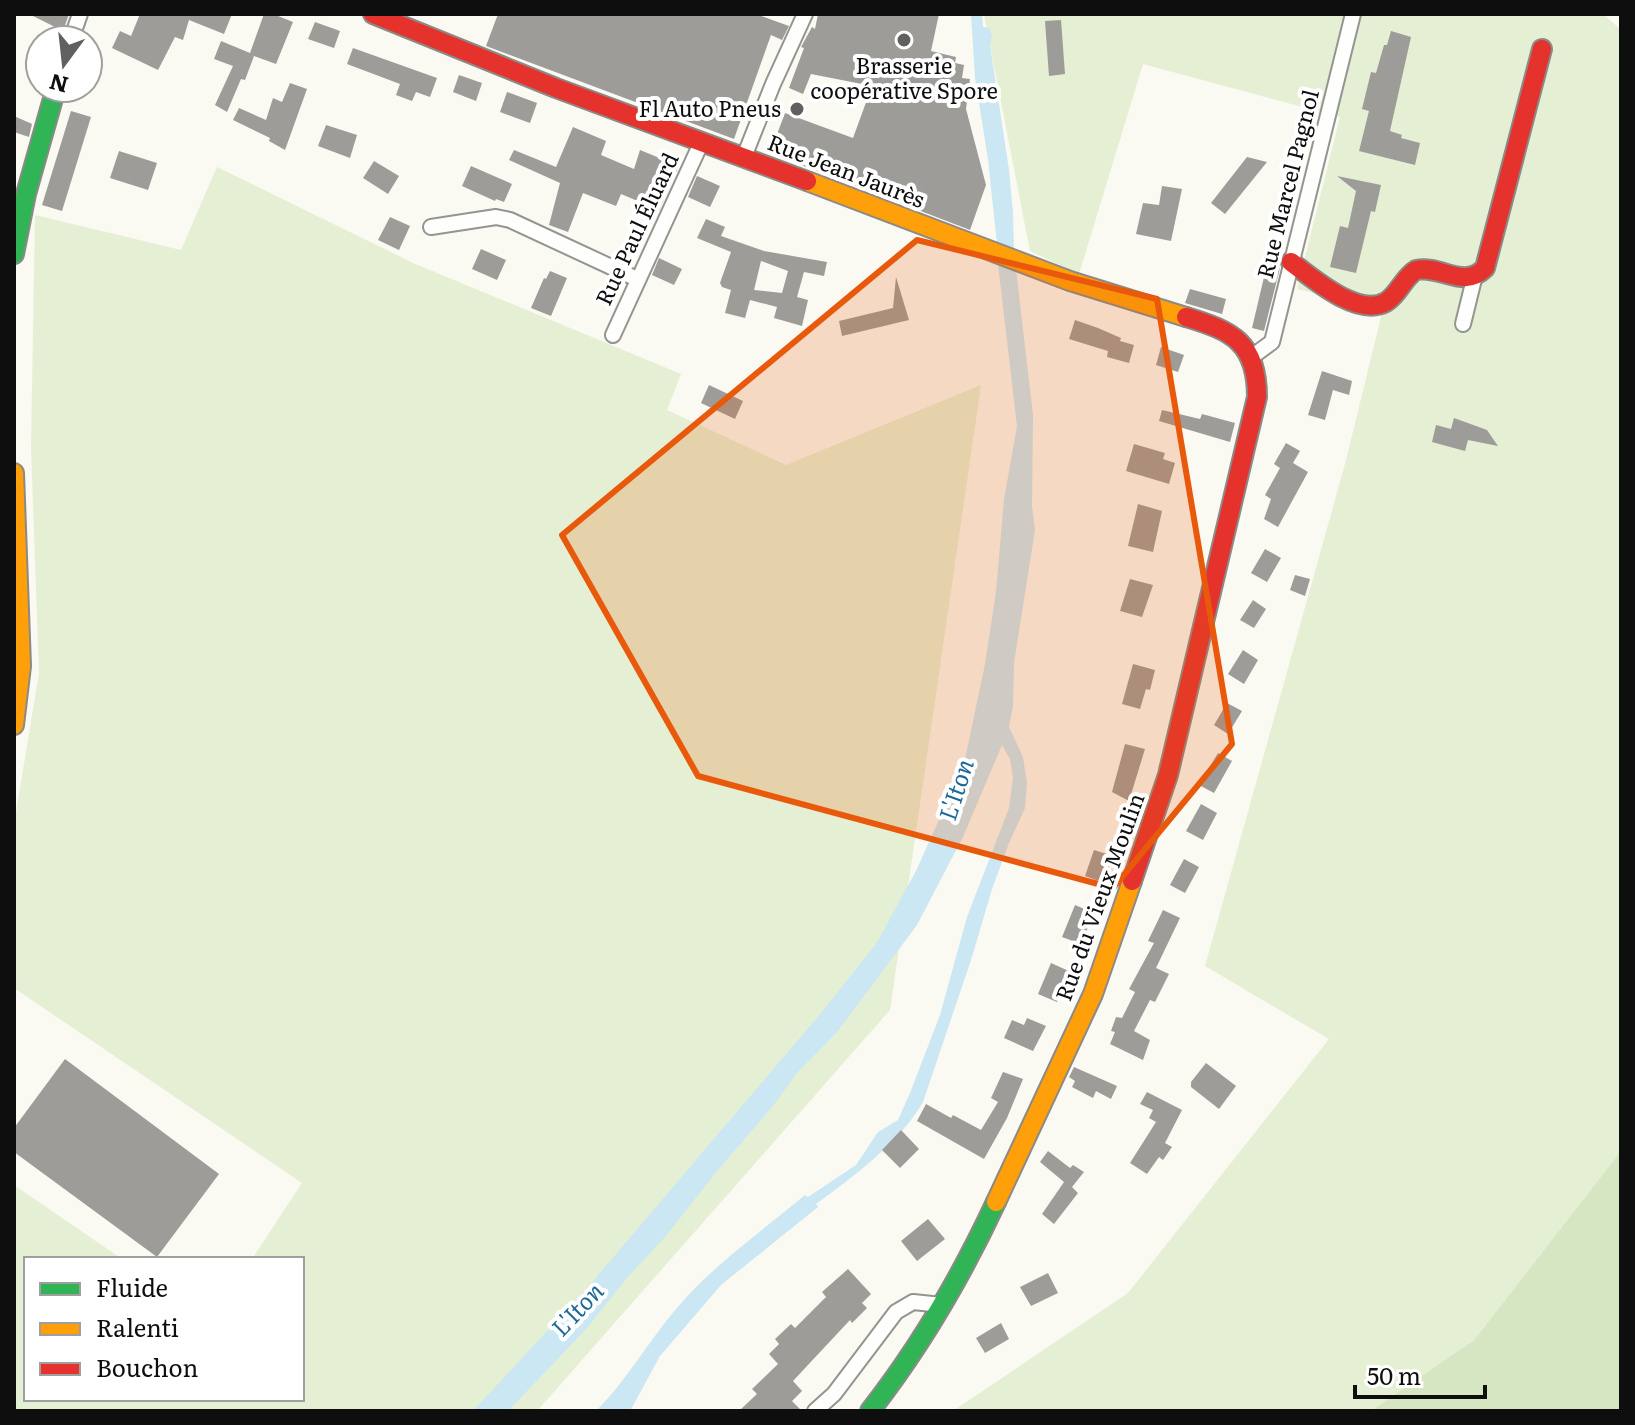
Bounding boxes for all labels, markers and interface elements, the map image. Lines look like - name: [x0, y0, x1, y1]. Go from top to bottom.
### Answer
- north arrow: [24, 24, 104, 104]
- marker: Brasserie coopérative Spore: [895, 31, 913, 49]
- place label: Brasserie coopérative Spore: [810, 48, 998, 106]
- text: N: [45, 66, 72, 103]
- street label: Rue Marcel Pagnol: [1247, 86, 1326, 282]
- place label: Fl Auto Pneus: [639, 91, 781, 124]
- marker: Fl Auto Pneus: [788, 100, 806, 118]
- street label: Rue Jean Jaurès: [763, 124, 930, 215]
- street label: Rue Paul Éluard: [586, 147, 686, 310]
- water label: L'Iton: [928, 754, 981, 824]
- street label: Rue du Vieux Moulin: [1046, 788, 1152, 1005]
- legend: [24, 1257, 304, 1401]
- text: Fluide: [96, 1269, 168, 1304]
- water label: L'Iton: [542, 1273, 610, 1343]
- text: Ralenti: [96, 1309, 179, 1344]
- text: Bouchon: [96, 1349, 198, 1384]
- scale bar: [1355, 1349, 1485, 1399]
- text: 50 m: [1367, 1357, 1421, 1392]

